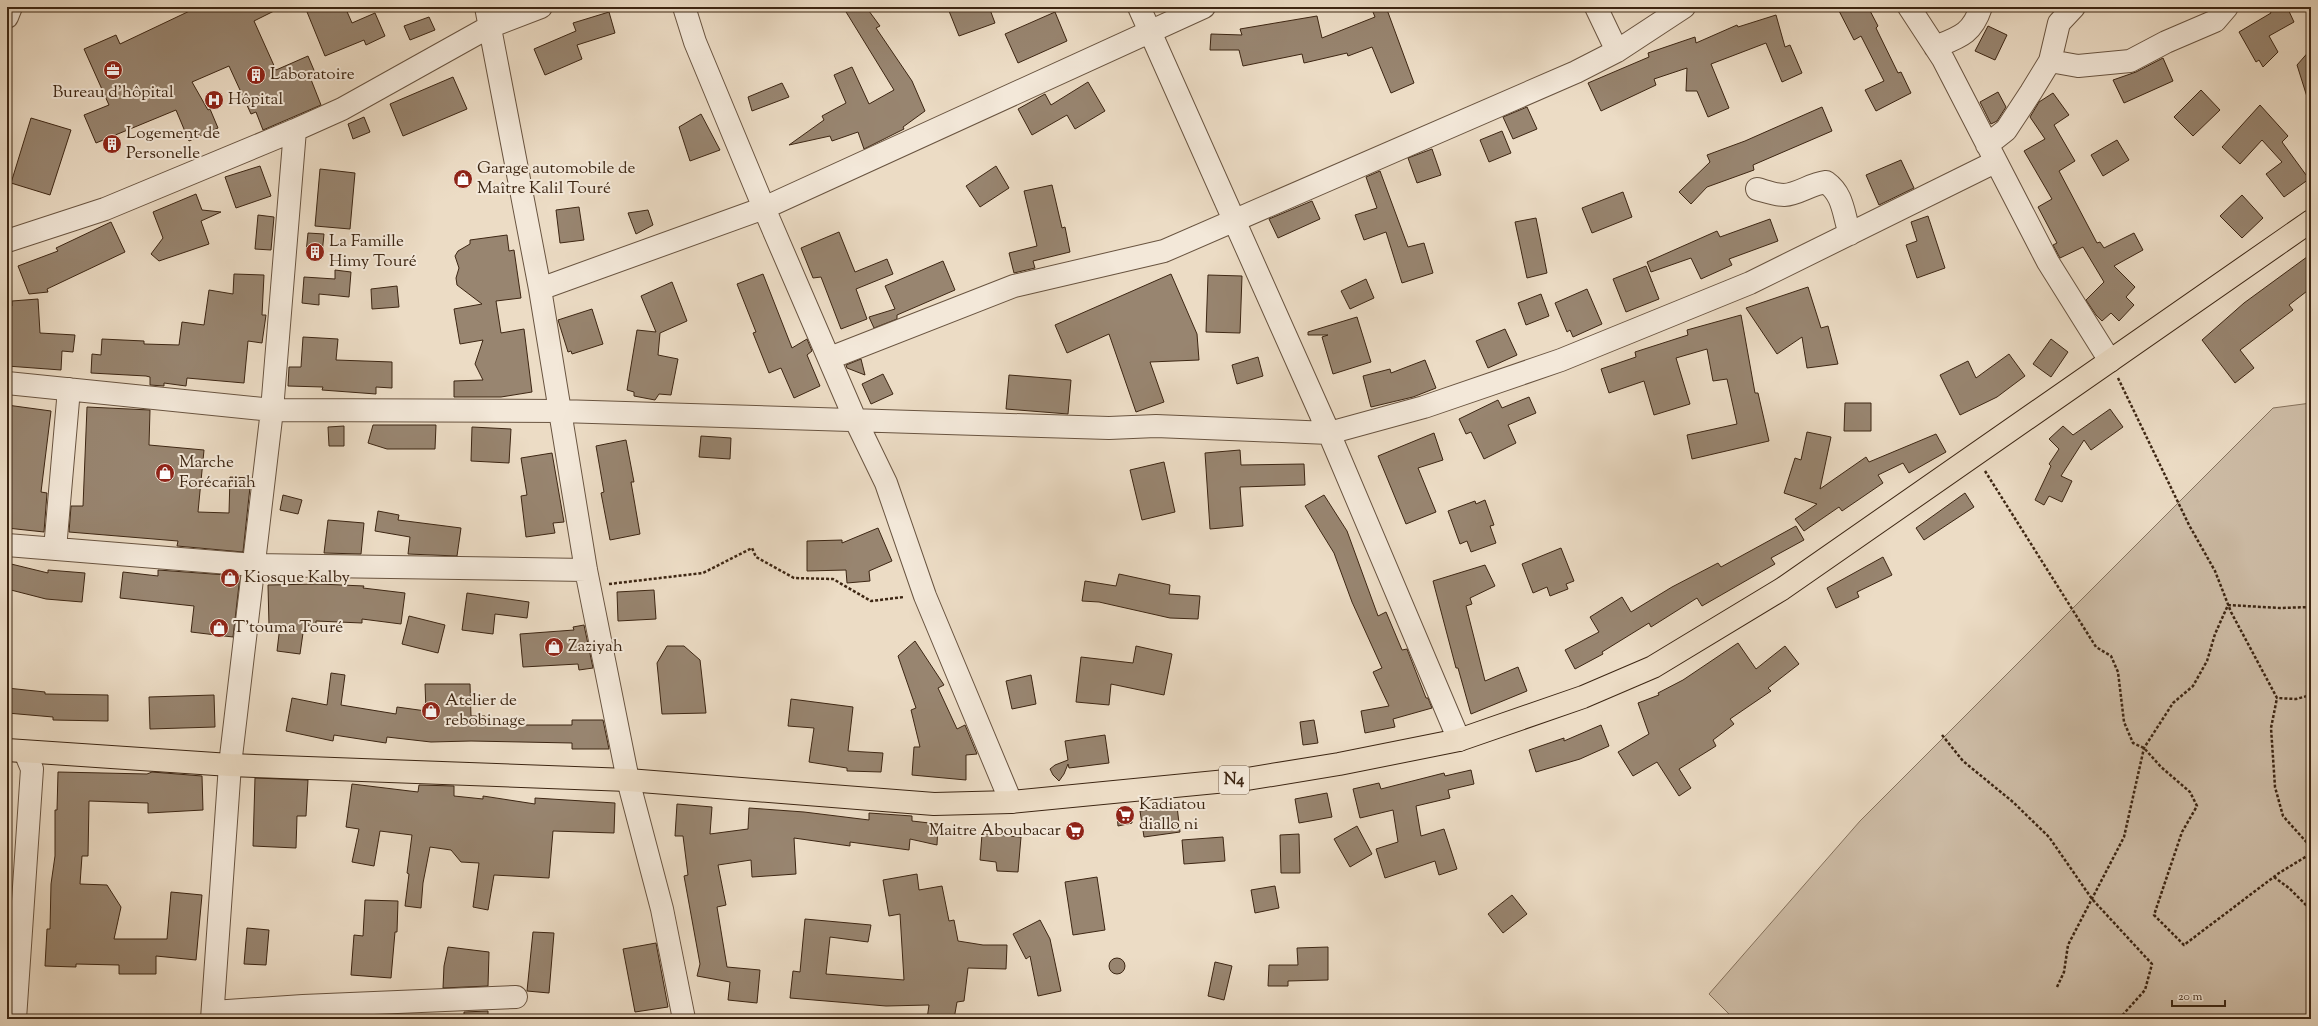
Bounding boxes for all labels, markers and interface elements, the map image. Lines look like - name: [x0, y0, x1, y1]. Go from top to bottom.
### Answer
- office icon: Bureau d'hôpital: [102, 59, 124, 81]
- place label: Laboratoire: [270, 63, 355, 87]
- building icon: Laboratoire: [245, 64, 267, 86]
- place label: Bureau d'hôpital: [52, 81, 174, 105]
- place label: Hôpital: [228, 88, 283, 112]
- hospital icon: Hôpital: [203, 89, 225, 111]
- place label: Logement de Personelle: [126, 122, 220, 166]
- building icon: Logement de Personelle: [101, 133, 123, 155]
- place label: Garage automobile de Maître Kalil Touré: [477, 157, 635, 201]
- shop icon: Garage automobile de Maître Kalil Touré: [452, 168, 474, 190]
- place label: La Famille Himy Touré: [329, 230, 417, 274]
- building icon: La Famille Himy Touré: [304, 241, 326, 263]
- place label: Marche Forécariah: [179, 451, 256, 495]
- shop icon: Marche Forécariah: [154, 462, 176, 484]
- place label: Kiosque Kalby: [244, 566, 351, 590]
- shop icon: Kiosque Kalby: [219, 567, 241, 589]
- place label: T'touma Touré: [233, 616, 343, 640]
- shop icon: T'touma Touré: [208, 617, 230, 639]
- place label: Zaziyah: [568, 635, 623, 659]
- shop icon: Zaziyah: [543, 636, 565, 658]
- place label: Atelier de rebobinage: [445, 689, 526, 733]
- shop icon: Atelier de rebobinage: [420, 700, 442, 722]
- road number: N4: [1219, 766, 1249, 794]
- place label: Kadiatou diallo ni: [1139, 793, 1206, 837]
- supermarket icon: Kadiatou diallo ni: [1114, 804, 1136, 826]
- place label: Maitre Aboubacar: [929, 819, 1062, 843]
- supermarket icon: Maitre Aboubacar: [1064, 820, 1086, 842]
- scale bar: [2172, 982, 2225, 1008]
- text: 20 m: [2178, 988, 2203, 1006]

